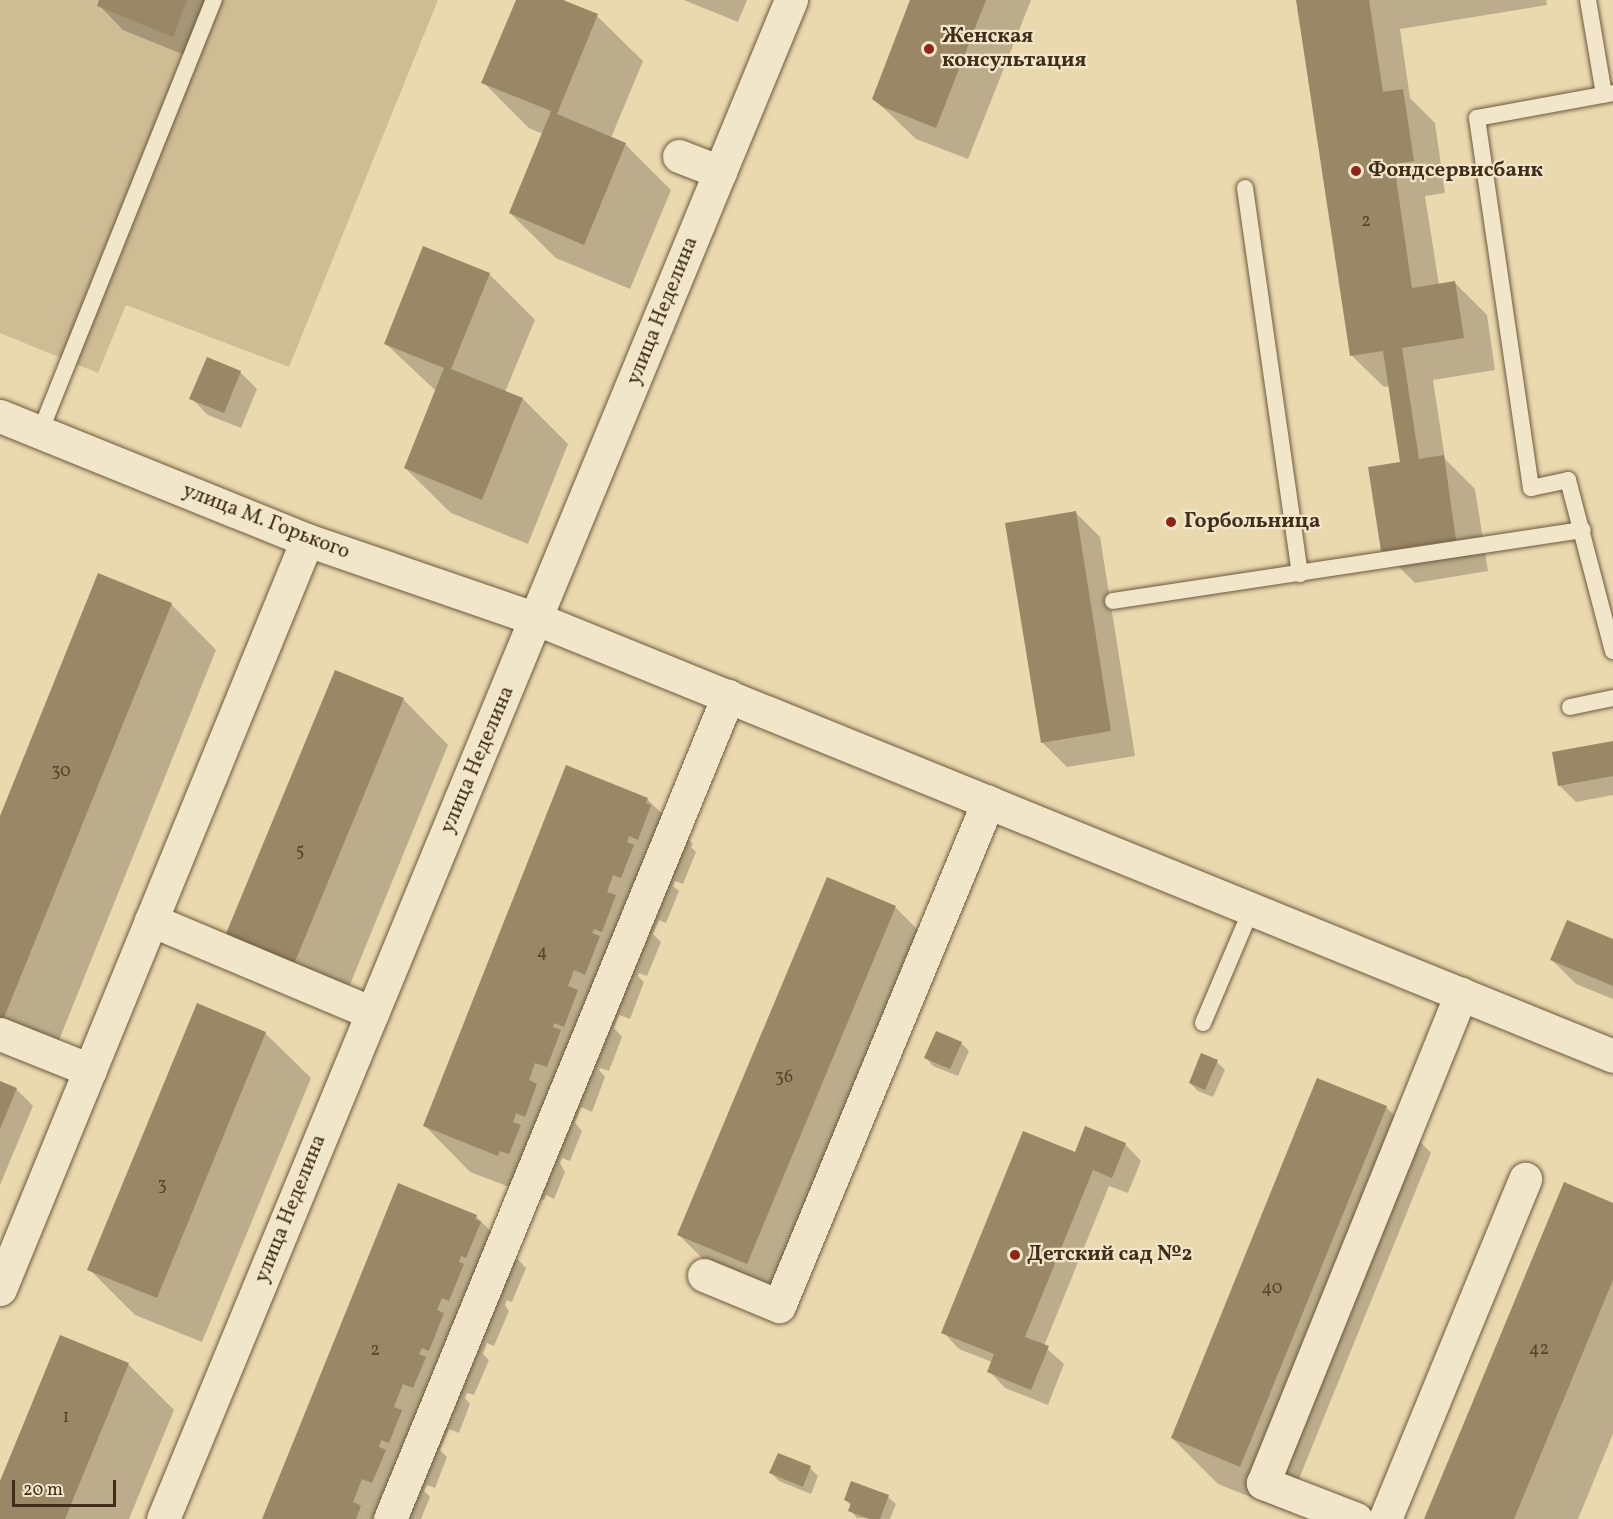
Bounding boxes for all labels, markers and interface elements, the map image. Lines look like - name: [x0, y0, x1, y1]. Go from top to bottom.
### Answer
- place label: Женская консультация: [942, 24, 1087, 74]
- marker: Женская консультация: [920, 40, 938, 58]
- place label: Фондсервисбанк: [1368, 158, 1543, 184]
- marker: Фондсервисбанк: [1349, 164, 1363, 178]
- house number: 2: [1361, 211, 1371, 233]
- street label: улица Неделина: [622, 233, 704, 389]
- street label: улица М. Горького: [179, 478, 353, 566]
- place label: Горбольница: [1184, 509, 1321, 535]
- marker: Горбольница: [1162, 513, 1180, 531]
- street label: улица Неделина: [436, 682, 520, 838]
- house number: 30: [51, 761, 71, 783]
- house number: 5: [296, 841, 304, 863]
- house number: 4: [537, 942, 547, 964]
- house number: 36: [775, 1067, 793, 1089]
- street label: улица Неделина: [250, 1131, 332, 1287]
- house number: 3: [157, 1175, 167, 1197]
- place label: Детский сад №2: [1027, 1242, 1192, 1268]
- marker: Детский сад №2: [1008, 1248, 1022, 1262]
- house number: 40: [1261, 1278, 1283, 1300]
- house number: 42: [1529, 1339, 1549, 1361]
- house number: 2: [370, 1340, 380, 1362]
- house number: 1: [63, 1407, 69, 1429]
- scale bar: [15, 1468, 118, 1506]
- text: 20 m: [23, 1478, 63, 1503]

